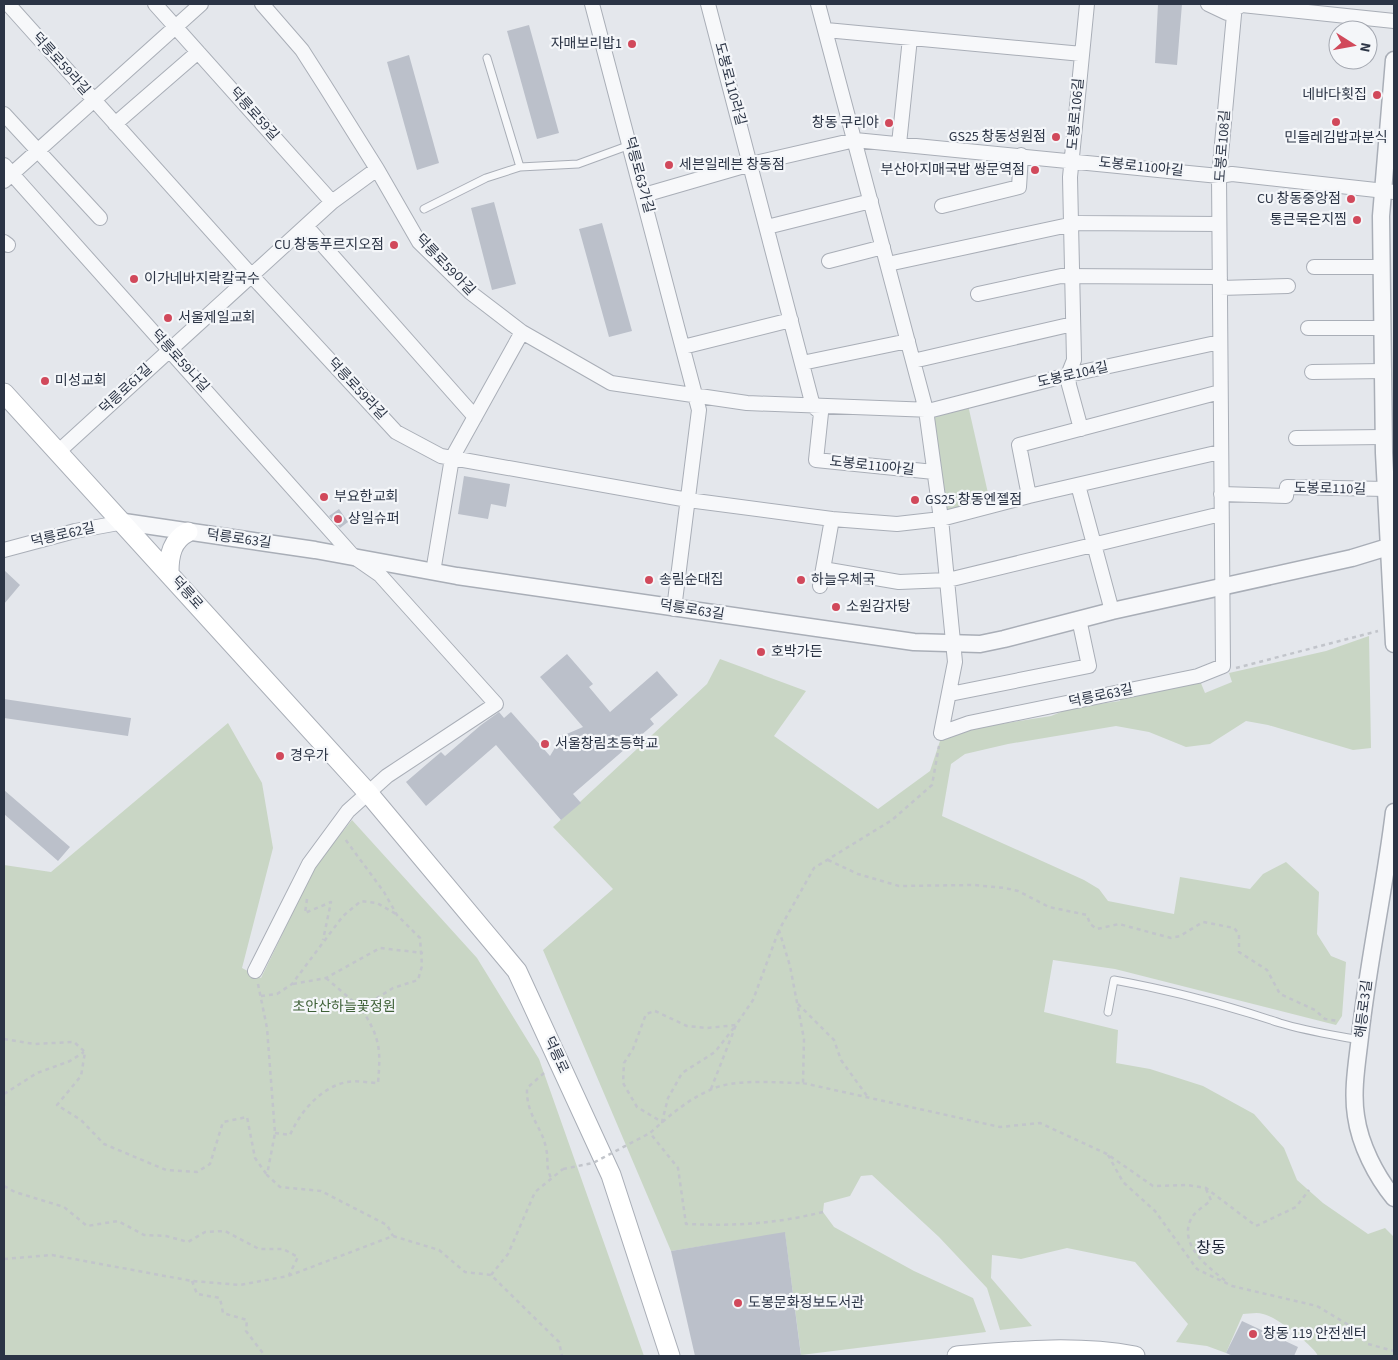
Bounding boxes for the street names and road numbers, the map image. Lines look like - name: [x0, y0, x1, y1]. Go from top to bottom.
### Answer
- street label: 덕릉로59라길: [27, 28, 95, 100]
- street label: 도봉로110라길: [709, 40, 751, 128]
- street label: 도봉로106길: [1063, 77, 1089, 151]
- street label: 덕릉로59길: [225, 83, 283, 145]
- street label: 도봉로108길: [1210, 109, 1236, 183]
- street label: 덕릉로63가길: [619, 135, 659, 215]
- street label: 도봉로110아길: [1098, 153, 1184, 181]
- street label: 덕릉로59아길: [411, 230, 479, 300]
- street label: 덕릉로59나길: [146, 325, 214, 397]
- street label: 덕릉로59라길: [323, 354, 391, 424]
- street label: 도봉로104길: [1035, 357, 1111, 393]
- street label: 덕릉로61길: [95, 359, 157, 419]
- street label: 도봉로110아길: [829, 452, 915, 480]
- street label: 도봉로110길: [1294, 478, 1366, 500]
- street label: 덕릉로62길: [29, 518, 97, 552]
- street label: 덕릉로63길: [205, 525, 273, 553]
- street label: 덕릉로: [167, 572, 207, 614]
- street label: 덕릉로63길: [658, 595, 726, 625]
- street label: 덕릉로63길: [1067, 679, 1135, 713]
- street label: 해등로3길: [1351, 979, 1377, 1039]
- street label: 덕릉로: [539, 1033, 573, 1077]

